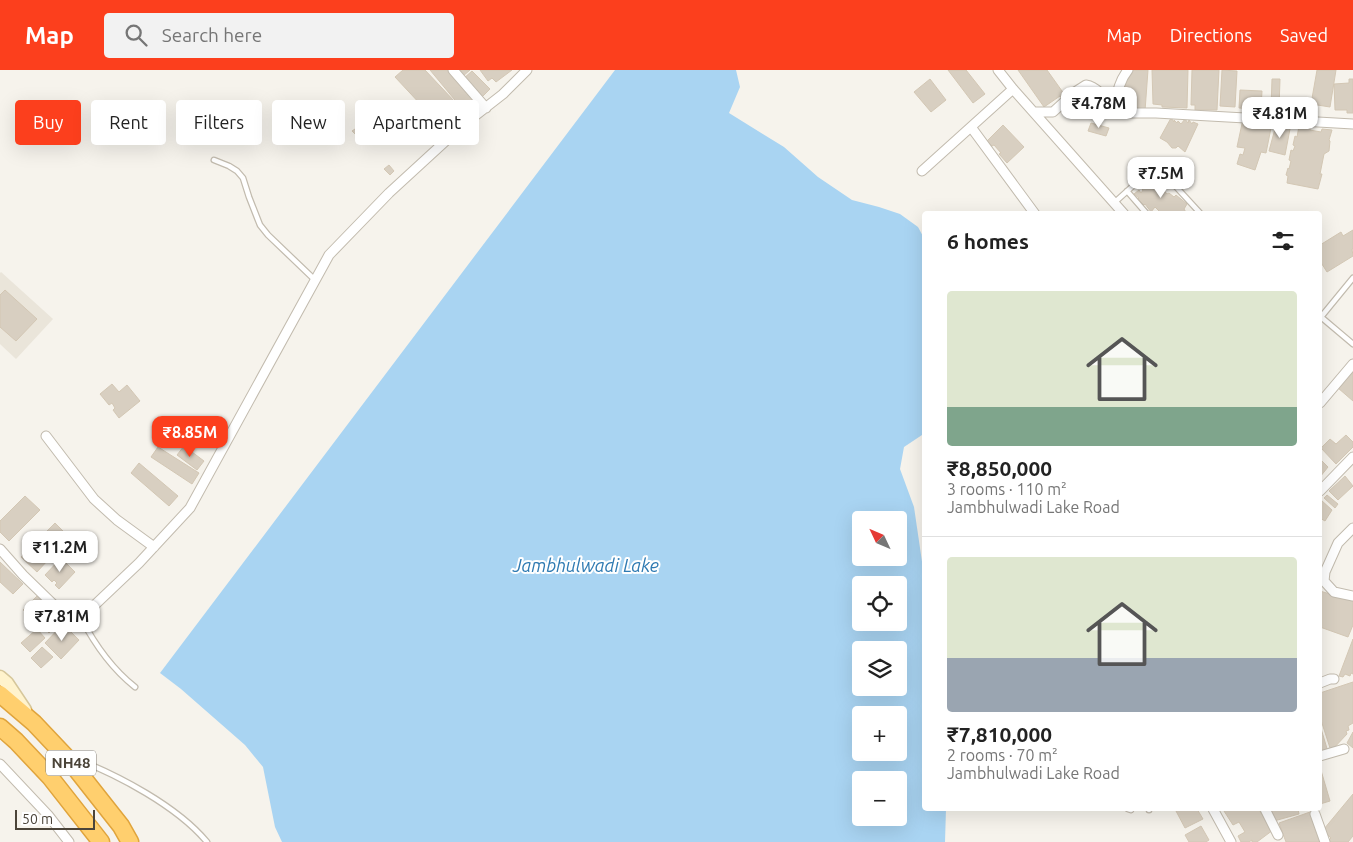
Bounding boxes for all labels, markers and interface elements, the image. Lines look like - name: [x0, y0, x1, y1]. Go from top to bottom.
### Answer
- search box: [104, 13, 454, 58]
- icon: search: [122, 21, 150, 49]
- text: Map: [25, 22, 74, 49]
- text: Search here: [162, 24, 262, 46]
- text: Map: [1106, 25, 1142, 45]
- text: Directions: [1170, 25, 1252, 45]
- text: Saved: [1280, 25, 1328, 45]
- pin: ₹4.78M: [1058, 87, 1140, 129]
- text: ₹4.78M: [1072, 94, 1126, 112]
- pin: ₹4.81M: [1239, 97, 1321, 139]
- chip: Buy: [15, 100, 81, 145]
- chip: Rent: [91, 100, 166, 145]
- chip: Filters: [176, 100, 262, 145]
- chip: New: [272, 100, 345, 145]
- chip: Apartment: [355, 100, 479, 145]
- text: ₹4.81M: [1253, 104, 1307, 122]
- pin: ₹7.5M: [1126, 156, 1196, 199]
- text: ₹7.5M: [1138, 164, 1184, 182]
- icon: filters: [1269, 227, 1297, 255]
- text: 6 homes: [947, 229, 1029, 253]
- icon: home: [1077, 324, 1167, 414]
- pin: ₹8.85M: [149, 416, 231, 458]
- text: ₹8.85M: [163, 423, 217, 441]
- text: ₹8,850,000: [947, 456, 1052, 480]
- text: 3 rooms · 110 m²: [947, 480, 1067, 498]
- text: Jambhulwadi Lake Road: [947, 498, 1120, 516]
- north arrow: [852, 511, 908, 566]
- map controls: [852, 511, 907, 826]
- pin: ₹11.2M: [19, 530, 101, 573]
- text: ₹11.2M: [33, 538, 87, 556]
- water label: Jambhulwadi Lake: [512, 555, 659, 575]
- button: locate: [852, 576, 907, 631]
- icon: home: [1077, 589, 1167, 679]
- pin: ₹7.81M: [21, 600, 103, 642]
- text: ₹7.81M: [35, 607, 89, 625]
- button: layers: [852, 641, 907, 696]
- button: +: [852, 706, 907, 761]
- text: ₹7,810,000: [947, 722, 1052, 746]
- text: 2 rooms · 70 m²: [947, 746, 1058, 764]
- road number: NH48: [46, 750, 96, 776]
- text: Jambhulwadi Lake Road: [947, 764, 1120, 782]
- button: −: [852, 771, 907, 826]
- scale bar: [15, 807, 95, 830]
- text: 50 m: [22, 811, 53, 827]

